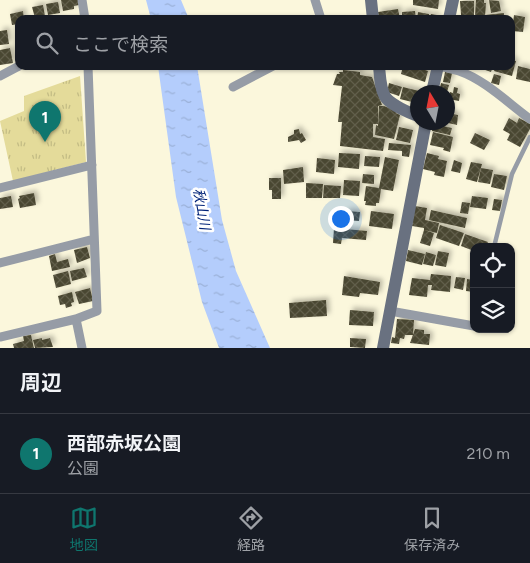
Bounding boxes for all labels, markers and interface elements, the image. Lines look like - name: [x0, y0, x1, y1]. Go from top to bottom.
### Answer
- search box: [15, 15, 515, 70]
- icon: search: [33, 29, 61, 57]
- text: ここで検索: [73, 33, 168, 56]
- north arrow: [410, 85, 455, 130]
- pin: 1: [29, 101, 61, 142]
- water label: 秋山川: [189, 187, 214, 233]
- your location: [328, 206, 354, 232]
- map controls: [470, 243, 515, 333]
- button: locate: [470, 243, 515, 288]
- button: layers: [470, 288, 515, 333]
- text: 周辺: [20, 370, 62, 395]
- text: 西部赤坂公園: [67, 432, 181, 455]
- text: 1: [33, 444, 39, 463]
- text: 210 m: [467, 444, 510, 463]
- text: 公園: [67, 459, 99, 478]
- tab: 地図: [70, 504, 98, 554]
- tab: 経路: [237, 504, 265, 554]
- tab: 保存済み: [404, 504, 460, 554]

